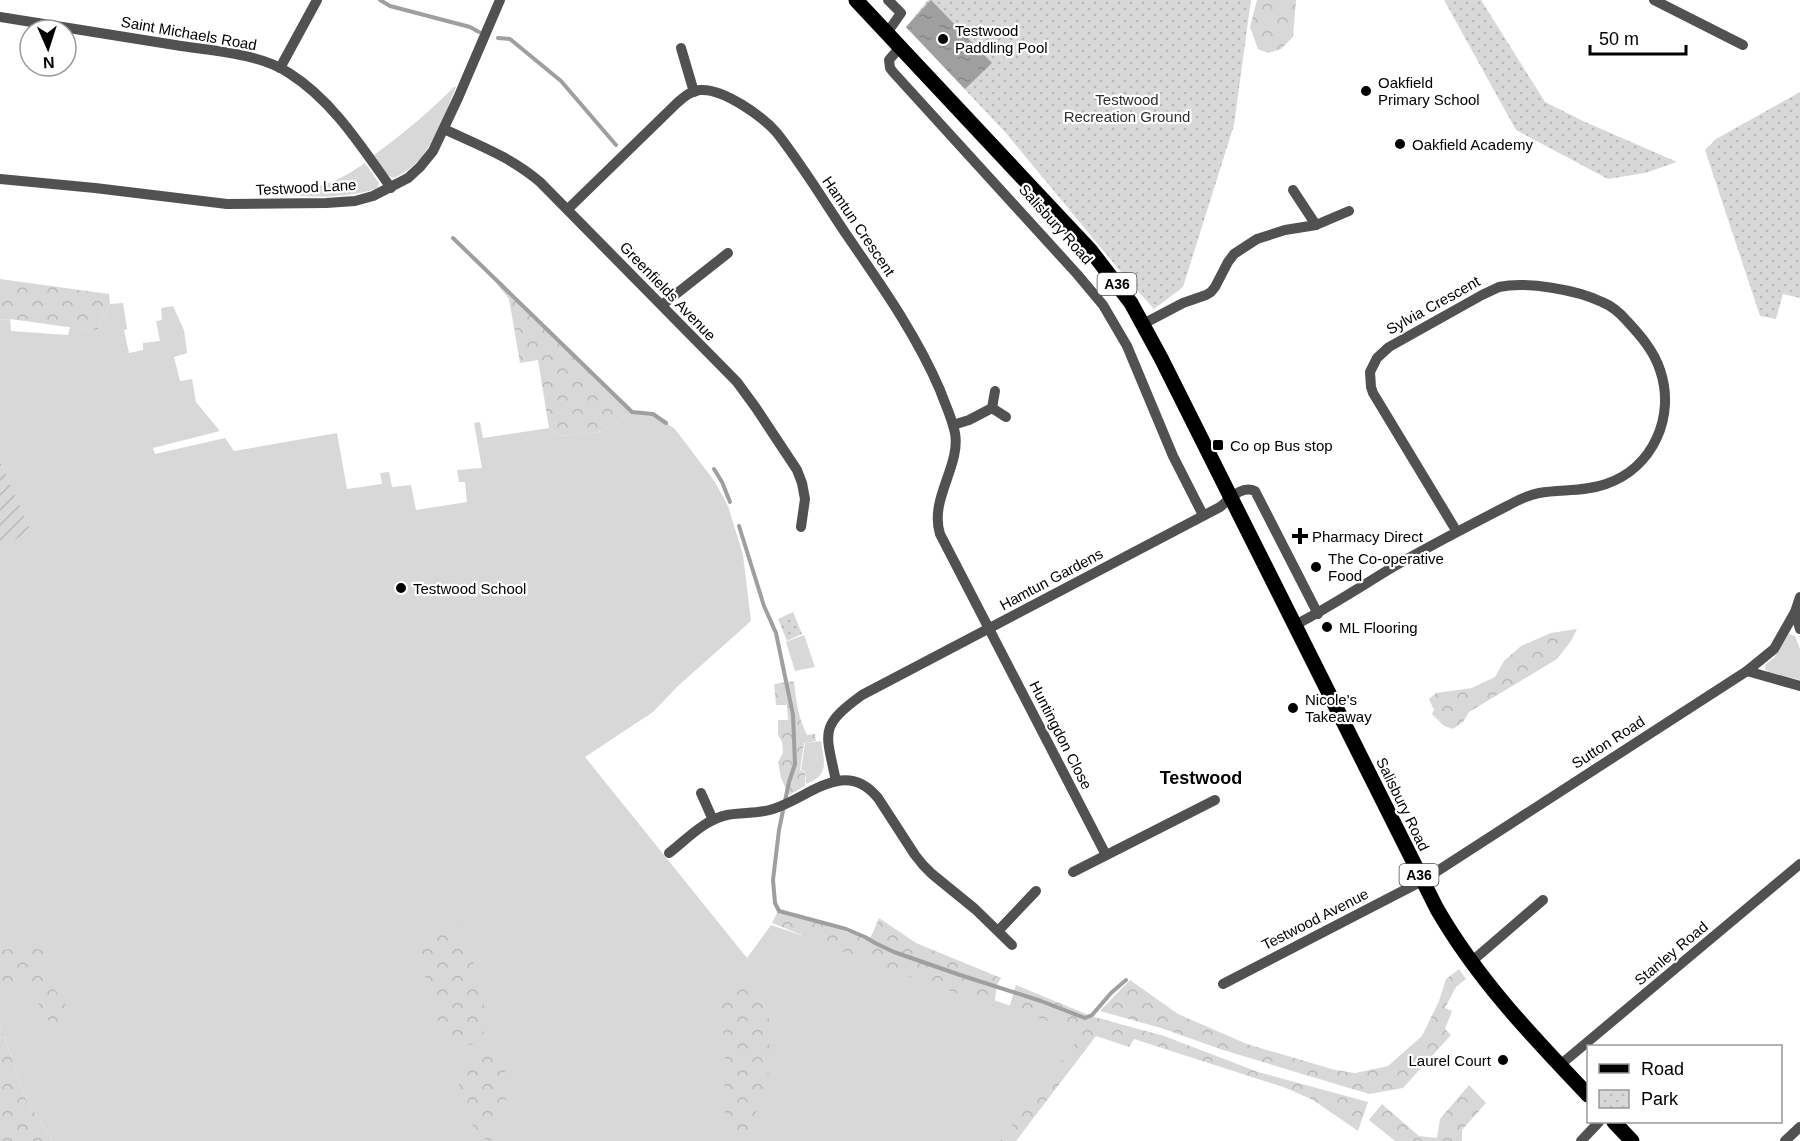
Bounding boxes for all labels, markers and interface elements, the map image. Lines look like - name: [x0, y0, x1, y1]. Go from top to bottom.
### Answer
- street label: Saint Michaels Road: [120, 13, 258, 53]
- north arrow: [18, 18, 78, 78]
- scale bar: [1590, 18, 1686, 56]
- place label: Testwood Paddling Pool: [955, 22, 1048, 56]
- text: 50 m: [1599, 29, 1639, 49]
- marker: Testwood Paddling Pool: [936, 32, 950, 46]
- text: N: [43, 54, 55, 71]
- place label: Oakfield Primary School: [1378, 74, 1480, 108]
- marker: Oakfield Primary School: [1359, 84, 1373, 98]
- park label: Testwood Recreation Ground: [1064, 91, 1190, 125]
- place label: Oakfield Academy: [1412, 136, 1533, 153]
- marker: Oakfield Academy: [1393, 137, 1407, 151]
- street label: Hamtun Crescent: [819, 173, 899, 280]
- street label: Testwood Lane: [255, 176, 357, 198]
- street label: Salisbury Road: [1016, 181, 1096, 267]
- street label: Greenfields Avenue: [617, 238, 719, 344]
- street label: Sylvia Crescent: [1383, 272, 1483, 338]
- road number: A36: [1098, 273, 1136, 295]
- place label: Co op Bus stop: [1230, 437, 1333, 454]
- marker: Co op Bus stop: [1211, 438, 1225, 452]
- place label: Pharmacy Direct: [1312, 528, 1424, 545]
- marker: Pharmacy Direct: [1293, 529, 1307, 543]
- street label: Hamtun Gardens: [997, 545, 1105, 613]
- place label: The Co-operative Food: [1328, 550, 1444, 584]
- marker: The Co-operative Food: [1309, 560, 1323, 574]
- place label: Testwood School: [413, 580, 526, 597]
- marker: Testwood School: [394, 581, 408, 595]
- place label: ML Flooring: [1339, 619, 1418, 636]
- marker: ML Flooring: [1320, 620, 1334, 634]
- street label: Huntingdon Close: [1026, 678, 1096, 792]
- place label: Nicole's Takeaway: [1305, 691, 1372, 725]
- marker: Nicole's Takeaway: [1286, 701, 1300, 715]
- street label: Sutton Road: [1568, 712, 1648, 772]
- street label: Salisbury Road: [1373, 755, 1433, 853]
- district label: Testwood: [1160, 768, 1242, 788]
- road number: A36: [1400, 864, 1438, 886]
- street label: Testwood Avenue: [1259, 885, 1371, 953]
- street label: Stanley Road: [1631, 918, 1711, 988]
- legend: [1587, 1045, 1782, 1123]
- place label: Laurel Court: [1408, 1052, 1492, 1069]
- marker: Laurel Court: [1496, 1053, 1510, 1067]
- text: Road: [1641, 1059, 1684, 1079]
- text: Park: [1641, 1089, 1679, 1109]

